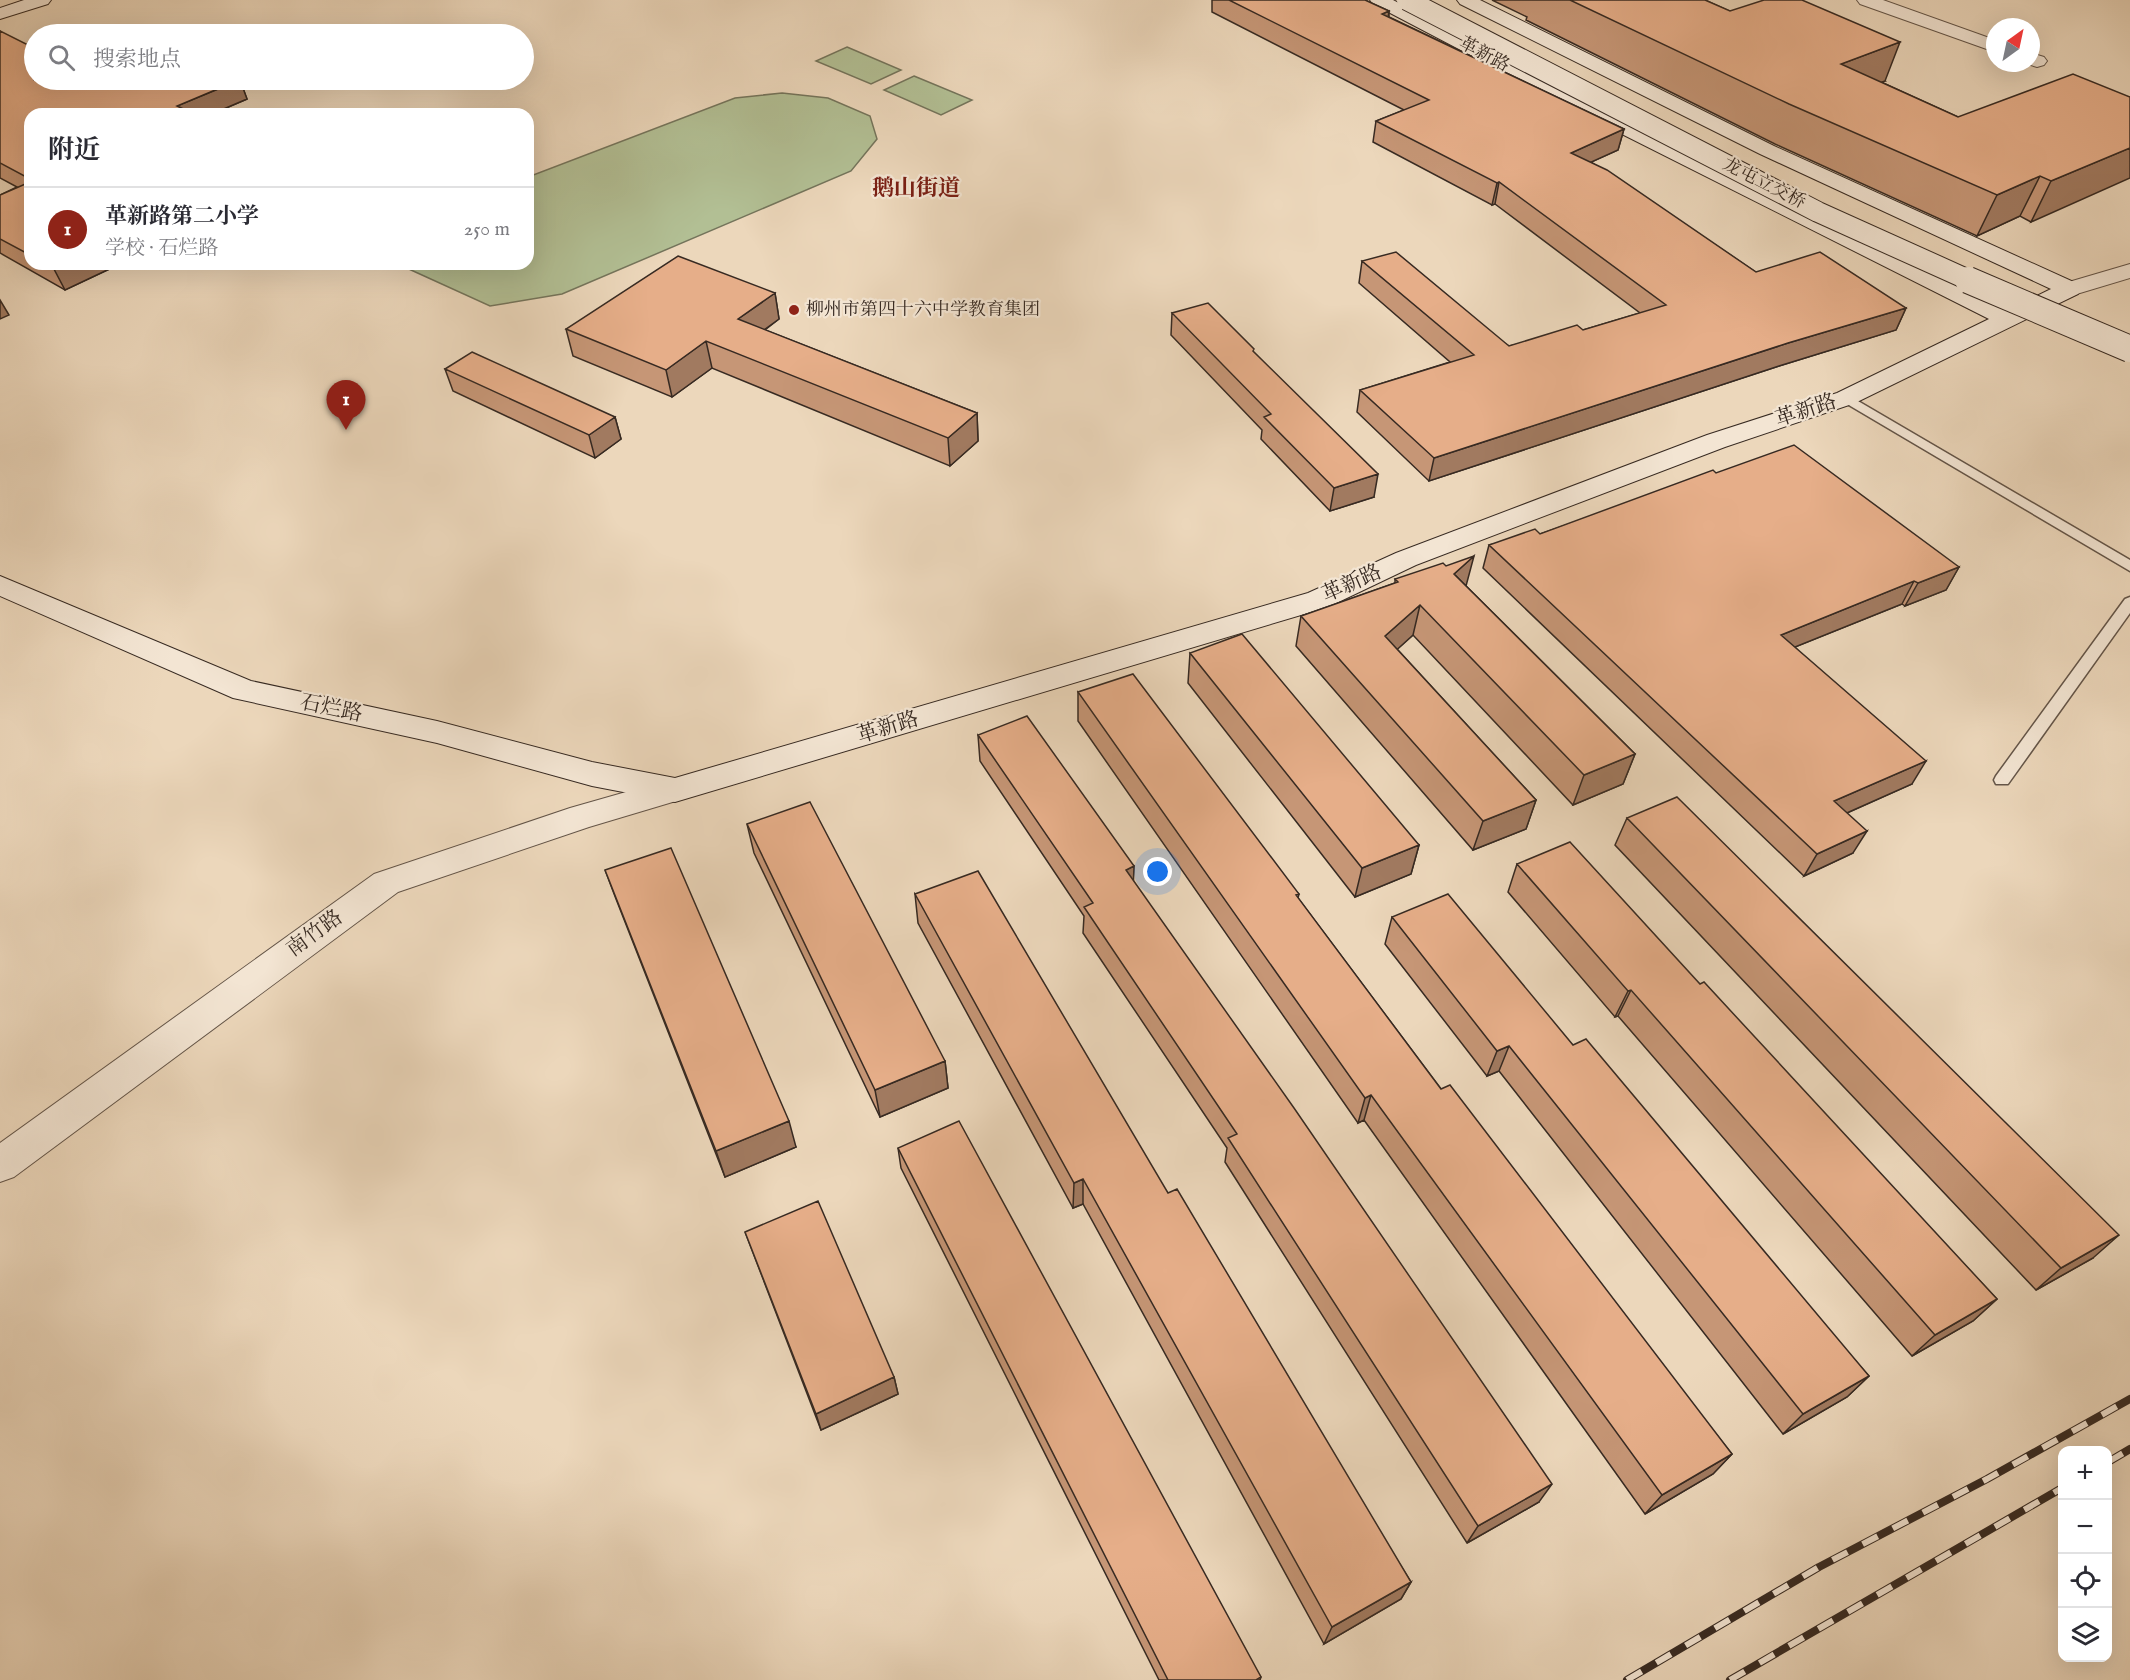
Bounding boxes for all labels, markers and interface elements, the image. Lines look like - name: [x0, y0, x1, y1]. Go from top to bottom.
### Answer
- north arrow: [1986, 18, 2040, 72]
- search box: [24, 24, 534, 90]
- street label: 革新路: [1455, 32, 1513, 78]
- icon: search: [45, 41, 78, 74]
- text: 搜索地点: [93, 46, 181, 74]
- text: 附近: [48, 134, 100, 167]
- street label: 龙屯立交桥: [1719, 153, 1809, 215]
- district label: 鹅山街道: [872, 175, 960, 203]
- text: 革新路第二小学: [105, 203, 259, 231]
- text: 1: [64, 217, 71, 242]
- text: 250 m: [464, 217, 510, 242]
- text: 学校 · 石烂路: [105, 236, 218, 261]
- place label: 柳州市第四十六中学教育集团: [806, 299, 1040, 322]
- marker: 柳州市第四十六中学教育集团: [787, 303, 801, 317]
- pin: 1: [326, 380, 366, 430]
- street label: 革新路: [1772, 388, 1840, 434]
- street label: 革新路: [1318, 559, 1386, 609]
- street label: 石烂路: [297, 689, 365, 729]
- street label: 革新路: [854, 706, 922, 750]
- your location: [1143, 857, 1172, 886]
- street label: 南竹路: [282, 905, 348, 963]
- map controls: [2058, 1446, 2112, 1662]
- button: +: [2058, 1446, 2112, 1500]
- button: −: [2058, 1500, 2112, 1554]
- button: locate: [2058, 1554, 2112, 1608]
- button: layers: [2058, 1608, 2112, 1662]

